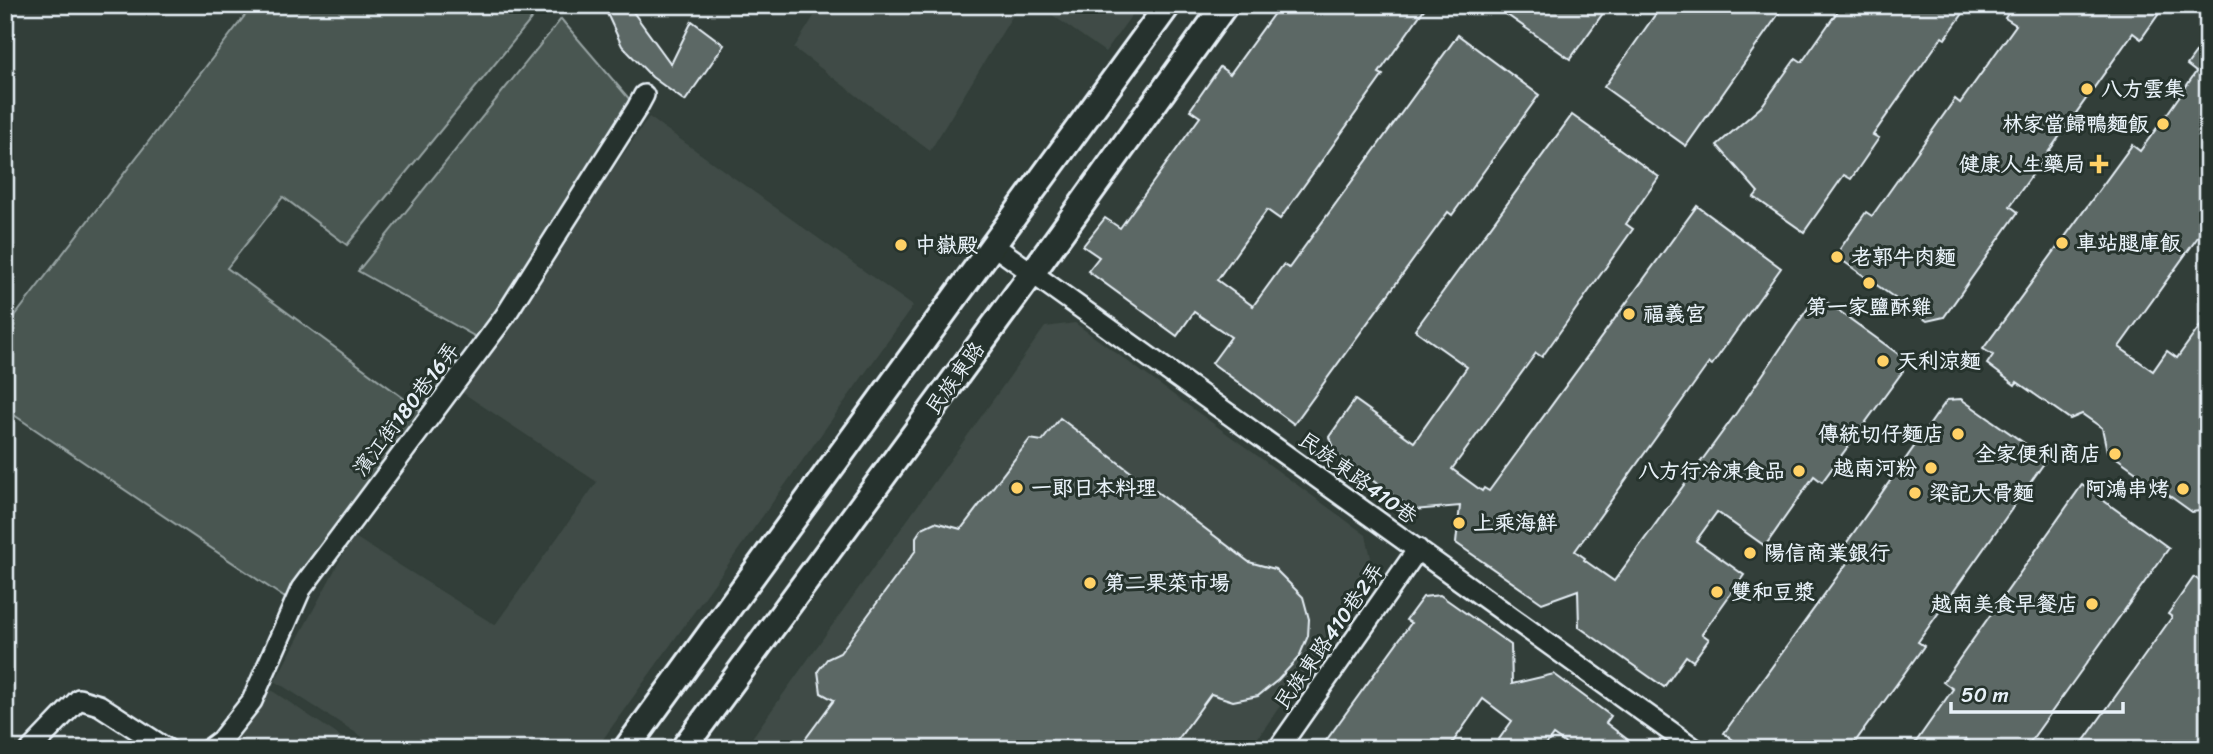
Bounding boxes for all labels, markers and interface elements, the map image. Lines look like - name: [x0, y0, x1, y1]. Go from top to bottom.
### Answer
- place label: 八方雲集: [2101, 70, 2185, 108]
- marker: 八方雲集: [2079, 81, 2095, 97]
- place label: 林家當歸鴨麵飯: [2002, 105, 2149, 143]
- marker: 林家當歸鴨麵飯: [2155, 116, 2171, 132]
- place label: 健康人生藥局: [1959, 145, 2085, 183]
- marker: 健康人生藥局: [2091, 156, 2107, 172]
- place label: 車站腿庫飯: [2076, 224, 2181, 262]
- place label: 中嶽殿: [915, 226, 978, 264]
- marker: 車站腿庫飯: [2054, 235, 2070, 251]
- marker: 中嶽殿: [893, 237, 909, 253]
- place label: 老郭牛肉麵: [1851, 238, 1956, 276]
- marker: 老郭牛肉麵: [1829, 249, 1845, 265]
- marker: 第一家鹽酥雞: [1861, 275, 1877, 291]
- place label: 第一家鹽酥雞: [1806, 288, 1932, 326]
- place label: 福義宮: [1643, 295, 1706, 333]
- marker: 福義宮: [1621, 306, 1637, 322]
- street label: 濱江街180巷16弄: [342, 333, 470, 485]
- street label: 民族東路: [915, 333, 995, 423]
- place label: 天利涼麵: [1897, 342, 1981, 380]
- marker: 天利涼麵: [1875, 353, 1891, 369]
- place label: 傳統切仔麵店: [1818, 415, 1944, 453]
- street label: 民族東路410巷: [1290, 421, 1426, 535]
- marker: 傳統切仔麵店: [1950, 426, 1966, 442]
- place label: 全家便利商店: [1975, 435, 2101, 473]
- marker: 全家便利商店: [2107, 446, 2123, 462]
- place label: 越南河粉: [1833, 449, 1917, 487]
- place label: 八方行冷凍食品: [1638, 452, 1785, 490]
- marker: 越南河粉: [1923, 460, 1939, 476]
- marker: 八方行冷凍食品: [1791, 463, 1807, 479]
- place label: 一郎日本料理: [1031, 469, 1157, 507]
- place label: 阿鴻串烤: [2085, 470, 2169, 508]
- place label: 梁記大骨麵: [1929, 474, 2034, 512]
- marker: 一郎日本料理: [1009, 480, 1025, 496]
- marker: 阿鴻串烤: [2175, 481, 2191, 497]
- marker: 梁記大骨麵: [1907, 485, 1923, 501]
- place label: 上乘海鮮: [1473, 504, 1558, 542]
- marker: 上乘海鮮: [1451, 515, 1467, 531]
- place label: 陽信商業銀行: [1764, 534, 1890, 572]
- marker: 陽信商業銀行: [1742, 545, 1758, 561]
- street label: 民族東路410巷2弄: [1264, 554, 1394, 718]
- place label: 第二果菜市場: [1104, 564, 1230, 602]
- place label: 雙和豆漿: [1731, 573, 1815, 611]
- marker: 第二果菜市場: [1082, 575, 1098, 591]
- marker: 雙和豆漿: [1709, 584, 1725, 600]
- place label: 越南美食早餐店: [1931, 585, 2078, 623]
- marker: 越南美食早餐店: [2084, 596, 2100, 612]
- scale bar: [1951, 670, 2122, 714]
- text: 50 m: [1961, 676, 2009, 714]

